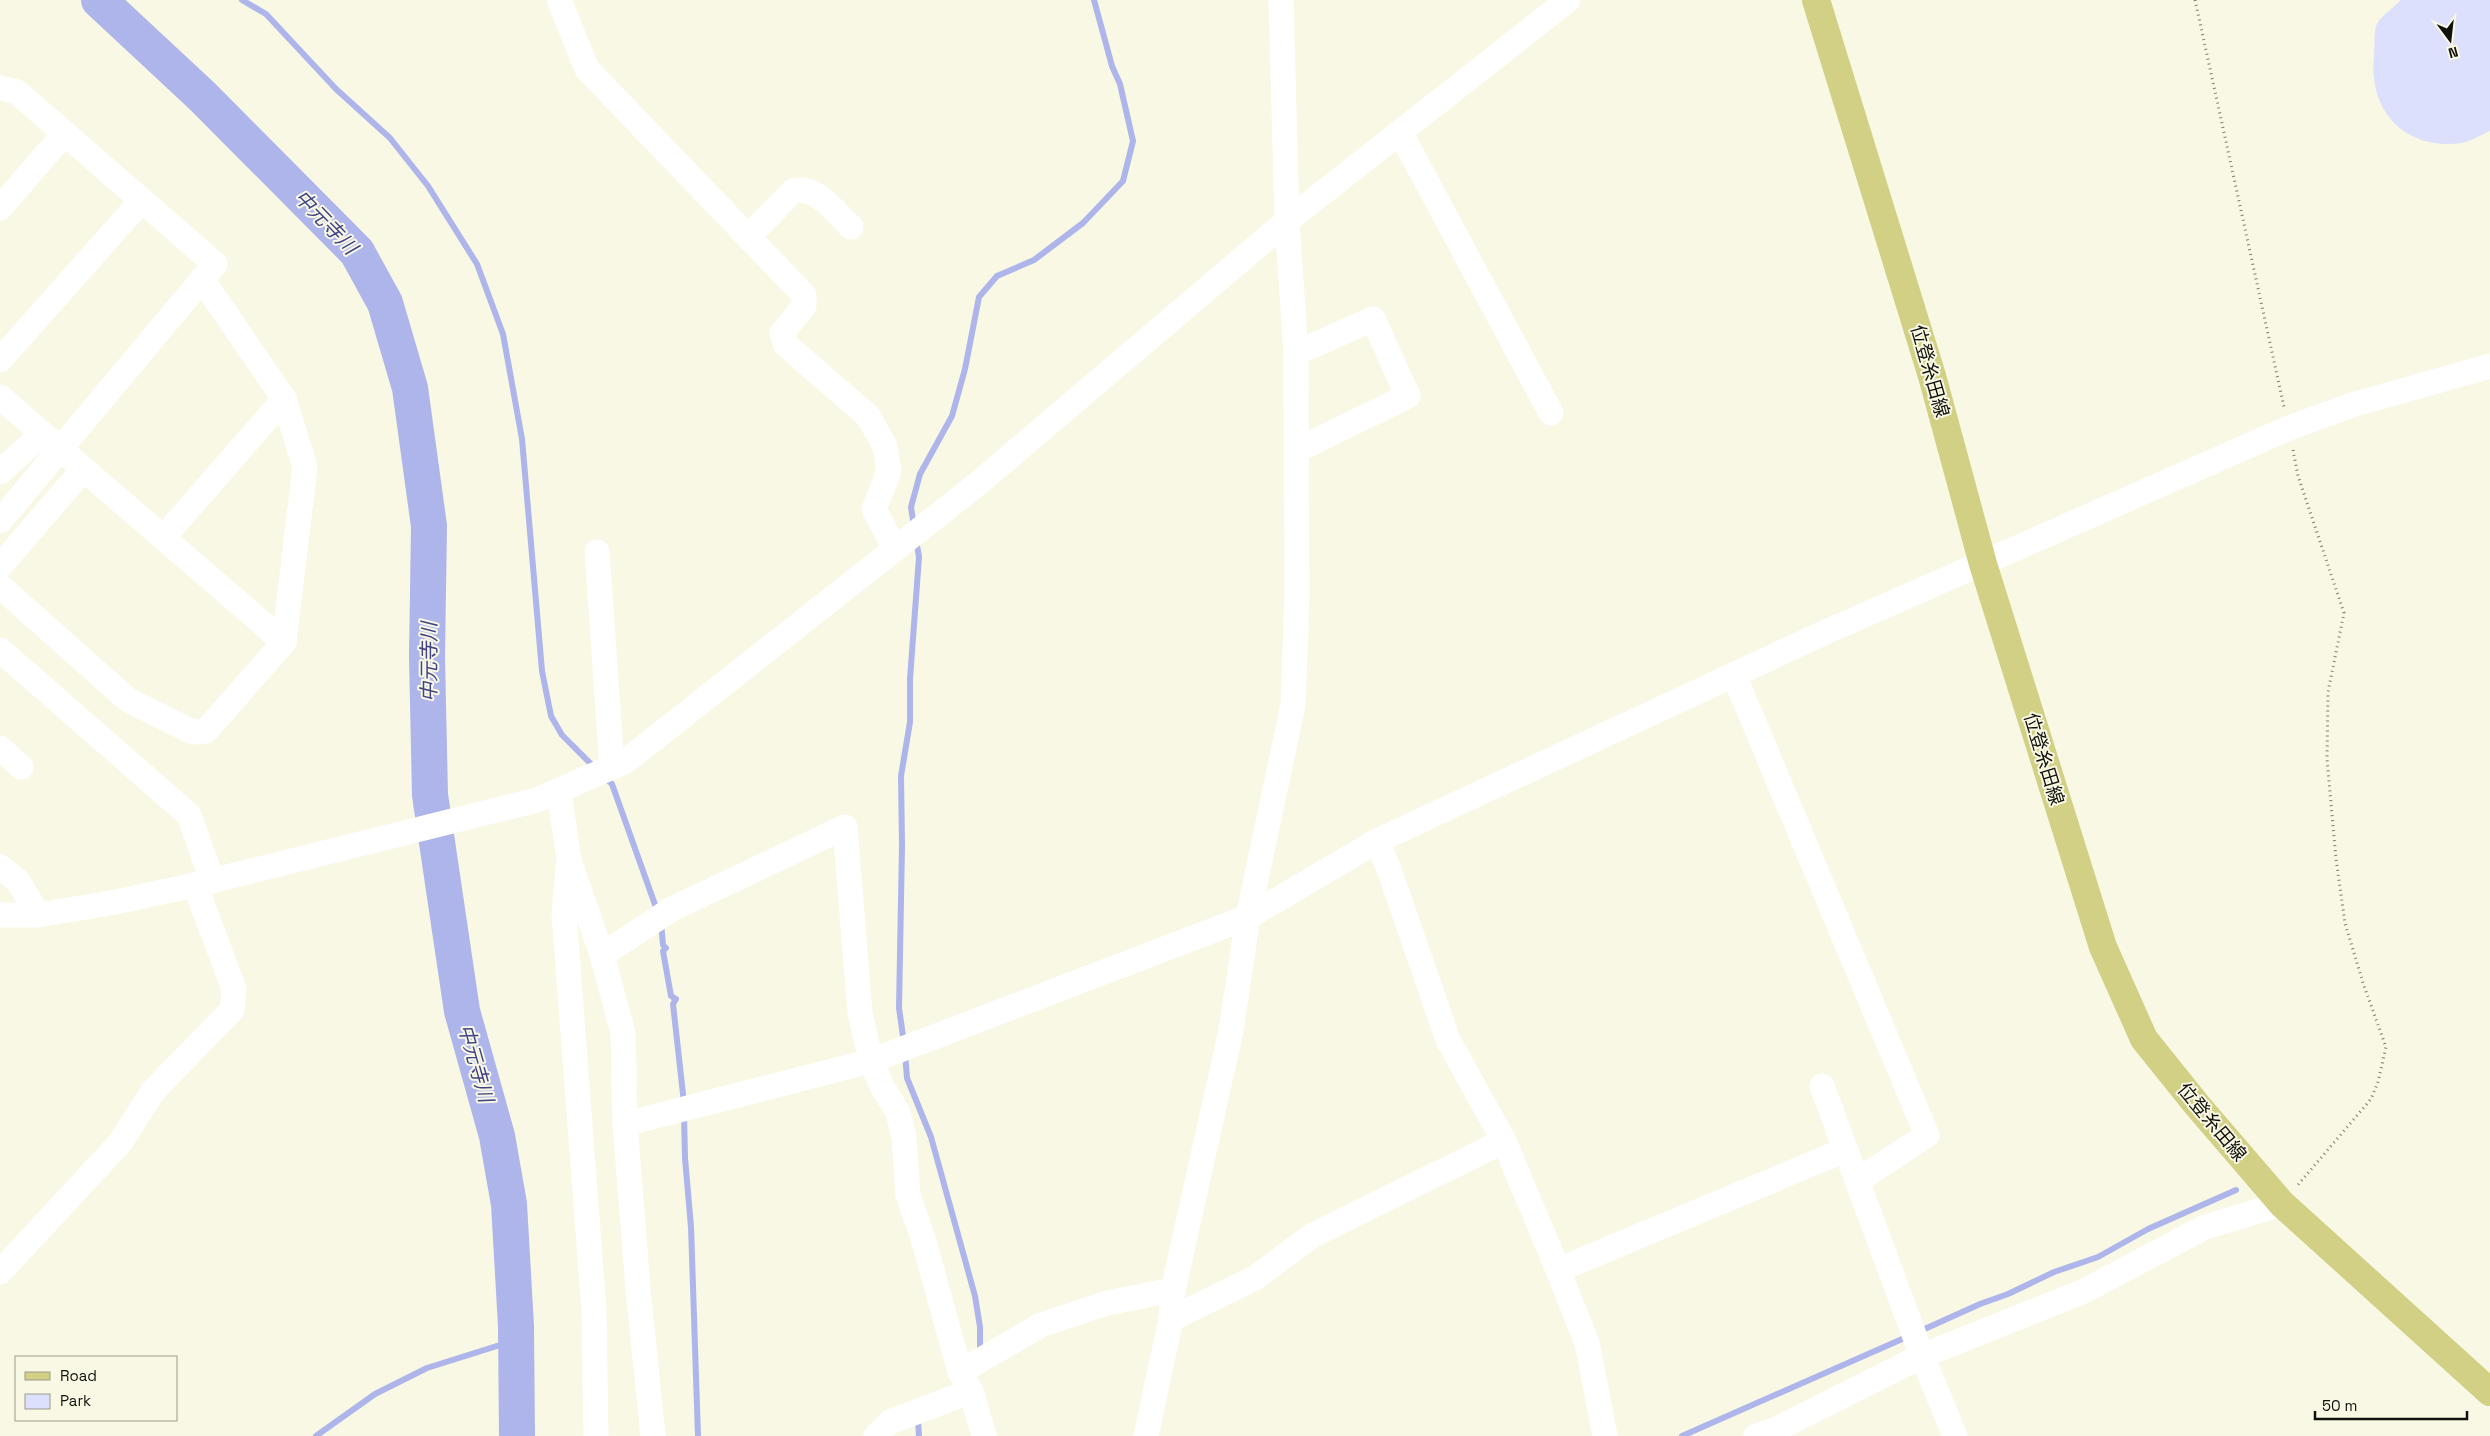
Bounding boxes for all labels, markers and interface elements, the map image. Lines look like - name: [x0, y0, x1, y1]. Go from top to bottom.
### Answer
- north arrow: [2425, 15, 2475, 65]
- text: N: [2446, 43, 2460, 62]
- water label: 中元寺川: [289, 184, 365, 261]
- street label: 位登糸田線: [1905, 322, 1955, 420]
- water label: 中元寺川: [416, 620, 442, 702]
- street label: 位登糸田線: [2018, 710, 2070, 808]
- water label: 中元寺川: [452, 1021, 500, 1107]
- street label: 位登糸田線: [2172, 1078, 2252, 1166]
- legend: [15, 1356, 178, 1421]
- text: Road: [60, 1366, 97, 1385]
- scale bar: [2315, 1388, 2468, 1420]
- text: Park: [60, 1391, 91, 1410]
- text: 50 m: [2322, 1396, 2357, 1415]

